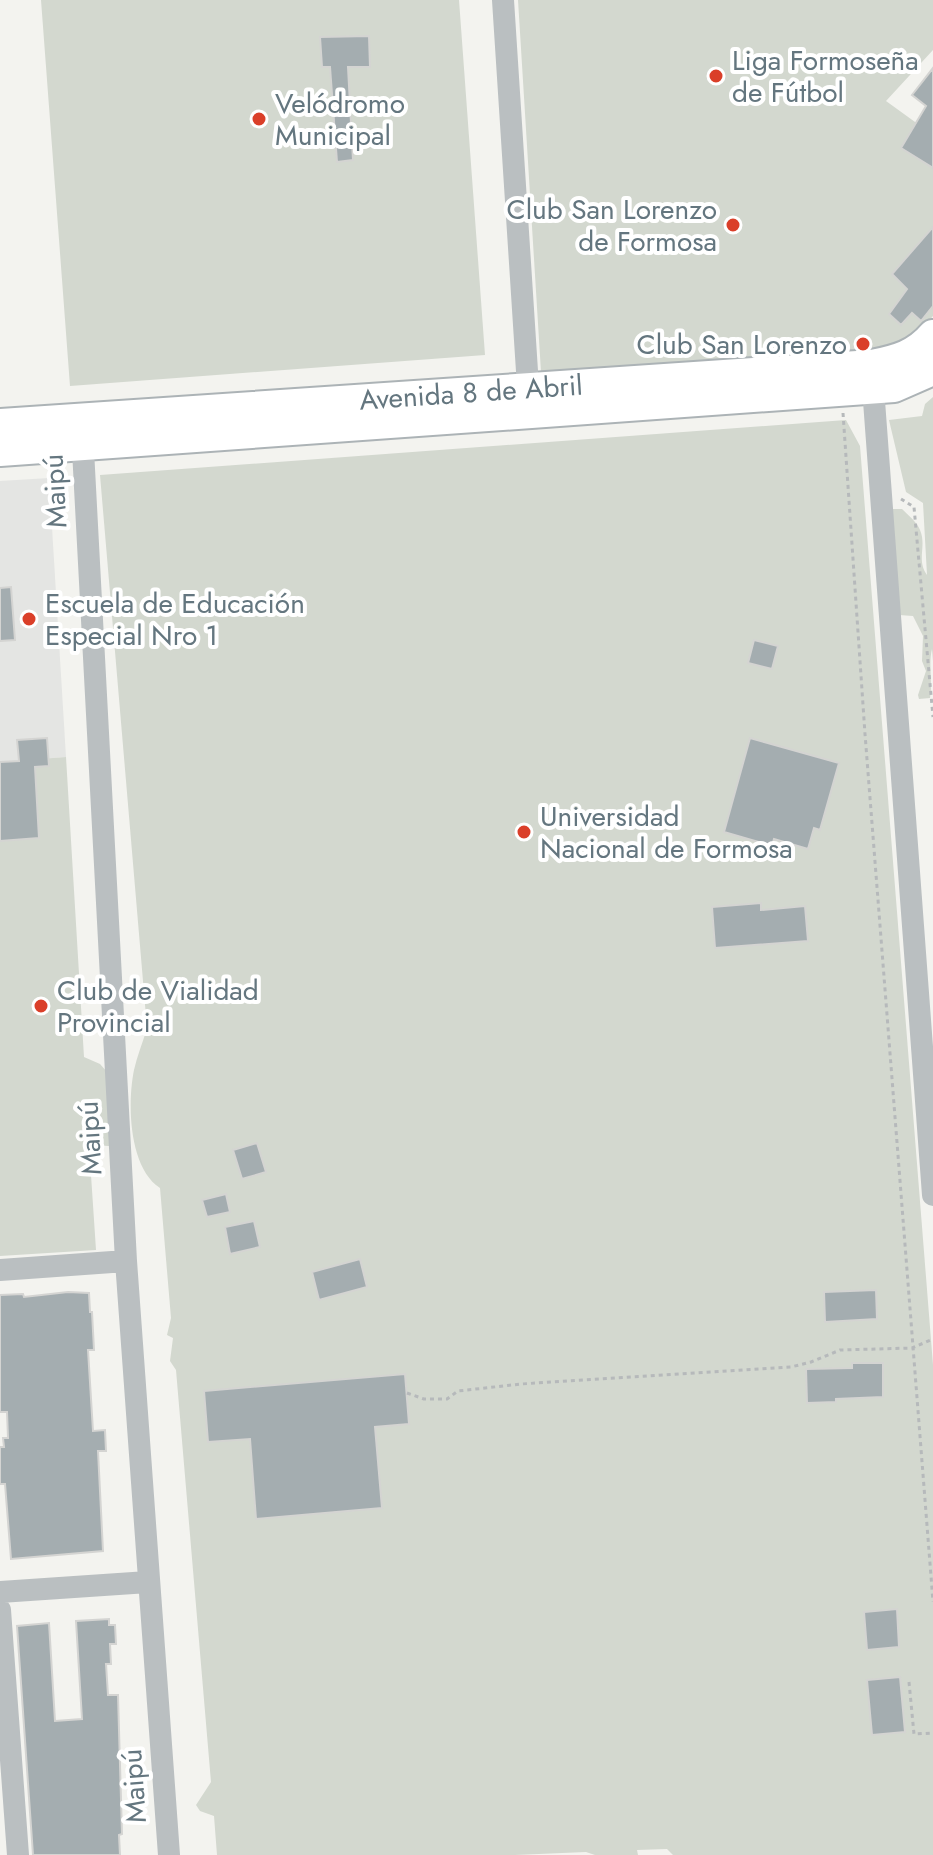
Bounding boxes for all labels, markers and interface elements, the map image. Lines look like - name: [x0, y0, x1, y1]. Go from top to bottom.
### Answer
- place label: Liga Formoseña de Fútbol: [732, 40, 919, 113]
- marker: Liga Formoseña de Fútbol: [707, 67, 725, 85]
- place label: Velódromo Municipal: [275, 83, 405, 156]
- marker: Velódromo Municipal: [250, 110, 268, 128]
- place label: Club San Lorenzo de Formosa: [506, 189, 717, 262]
- marker: Club San Lorenzo de Formosa: [724, 216, 742, 234]
- place label: Club San Lorenzo: [636, 324, 847, 365]
- marker: Club San Lorenzo: [854, 335, 872, 353]
- street label: Avenida 8 de Abril: [358, 364, 584, 420]
- street label: Maipú: [33, 453, 77, 529]
- place label: Escuela de Educación Especial Nro 1: [45, 583, 305, 656]
- marker: Escuela de Educación Especial Nro 1: [20, 610, 38, 628]
- place label: Universidad Nacional de Formosa: [540, 796, 793, 869]
- marker: Universidad Nacional de Formosa: [515, 823, 533, 841]
- place label: Club de Vialidad Provincial: [57, 970, 259, 1043]
- marker: Club de Vialidad Provincial: [32, 997, 50, 1015]
- street label: Maipú: [68, 1100, 112, 1176]
- street label: Maipú: [111, 1748, 157, 1824]

